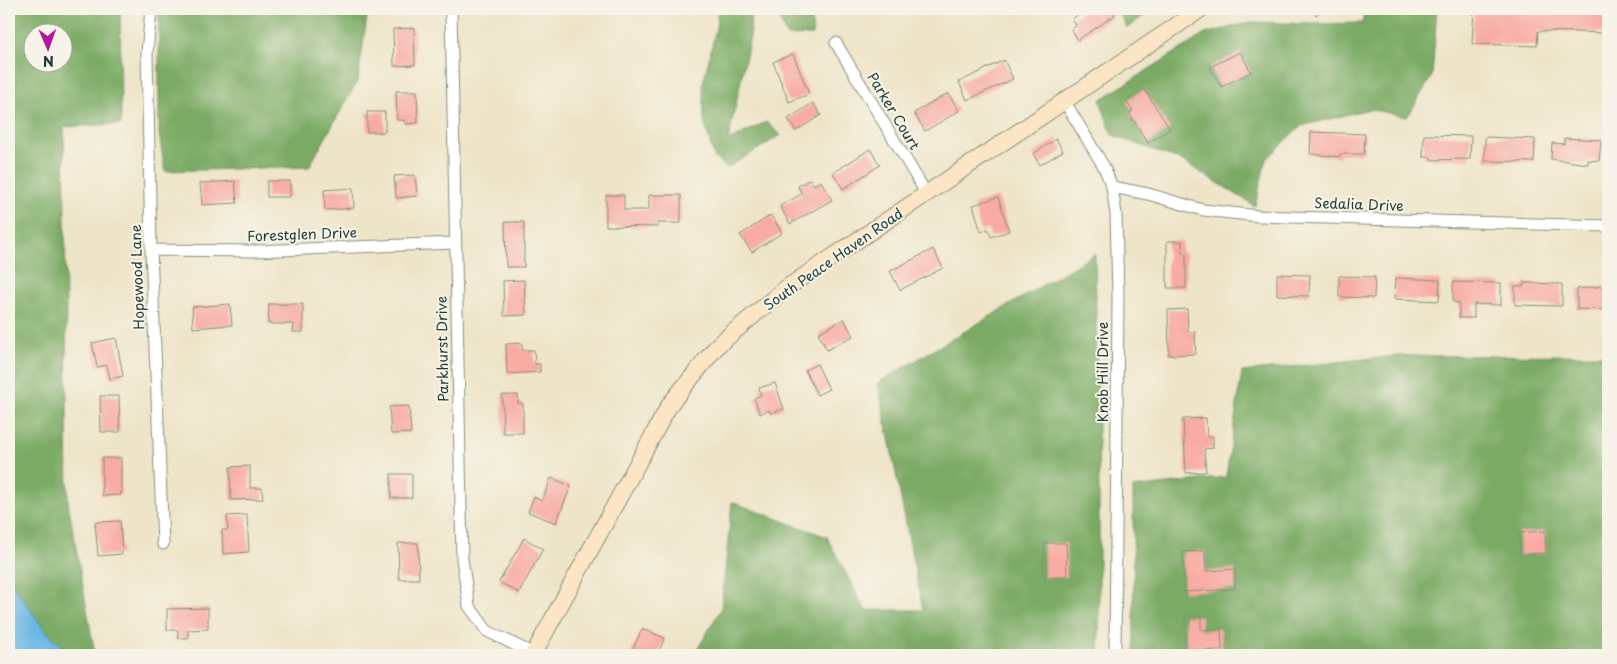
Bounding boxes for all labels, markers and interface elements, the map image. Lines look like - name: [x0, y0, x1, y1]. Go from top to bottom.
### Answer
- north arrow: [22, 22, 72, 72]
- text: N: [43, 51, 54, 72]
- street label: Parker Court: [863, 68, 926, 154]
- street label: Sedalia Drive: [1314, 192, 1405, 216]
- street label: South Peace Haven Road: [759, 203, 907, 315]
- street label: Forestglen Drive: [247, 222, 357, 246]
- street label: Hopewood Lane: [125, 224, 149, 330]
- street label: Parkhurst Drive: [431, 296, 453, 402]
- street label: Knob Hill Drive: [1092, 322, 1113, 422]

